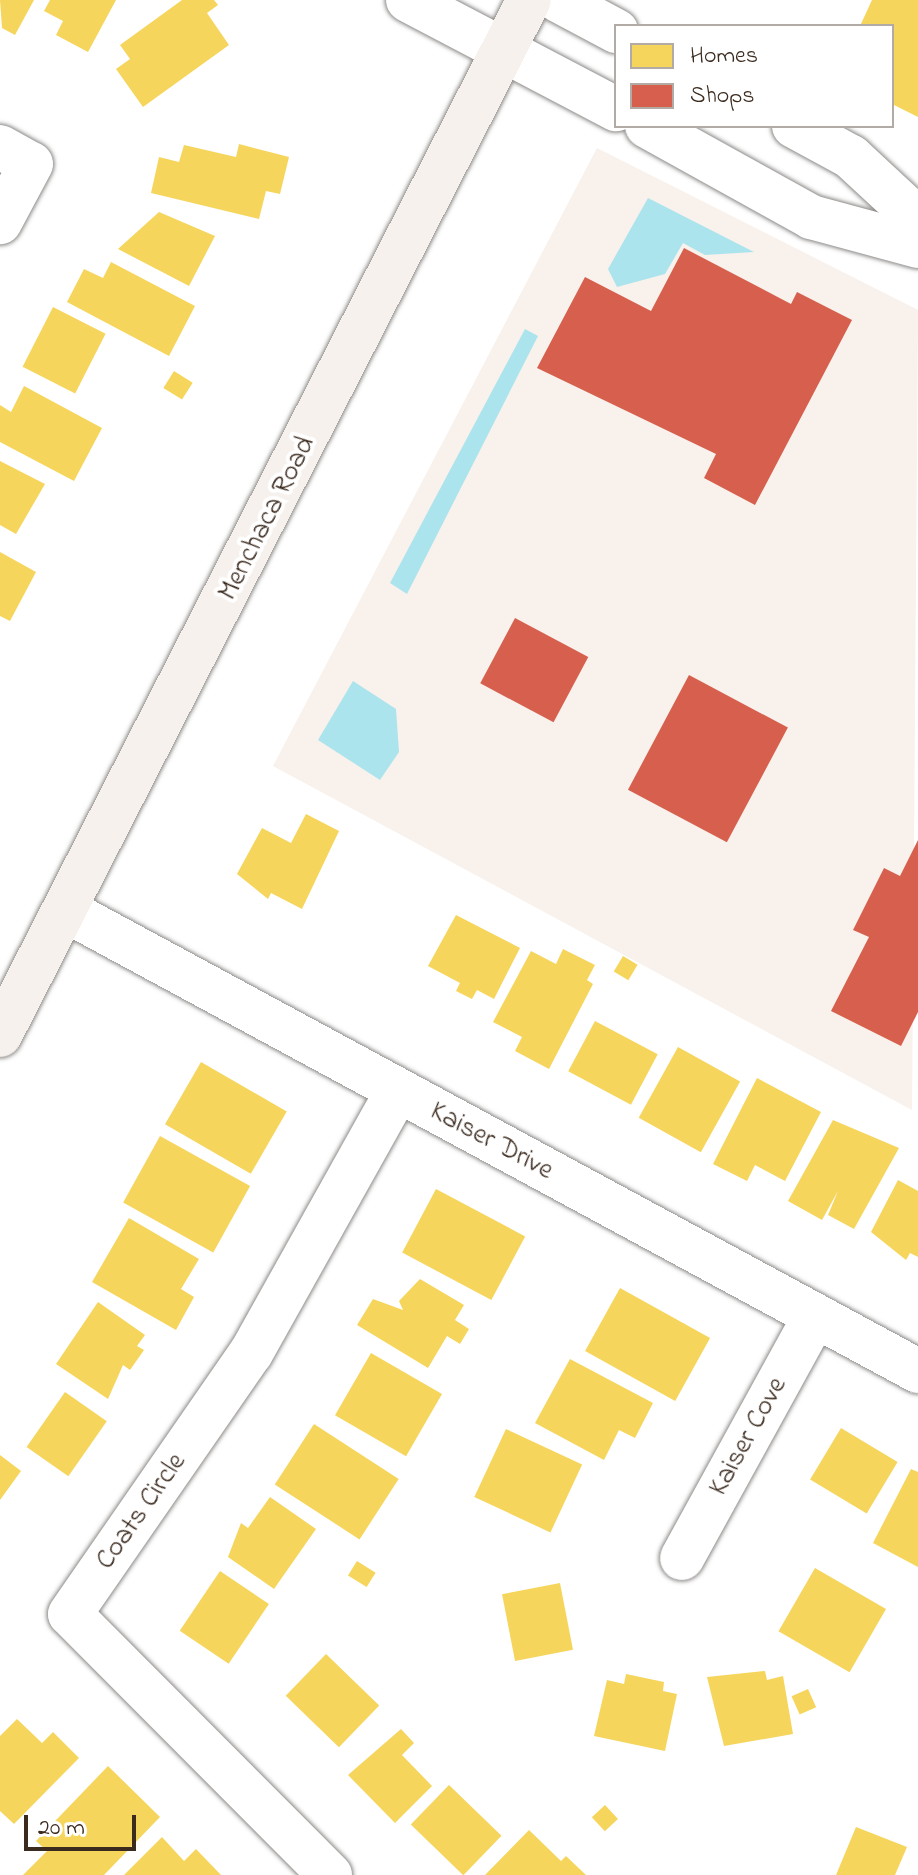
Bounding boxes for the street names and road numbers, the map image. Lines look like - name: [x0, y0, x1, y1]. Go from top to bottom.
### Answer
- street label: Menchaca Road: [212, 431, 324, 607]
- street label: Kaiser Drive: [424, 1096, 558, 1188]
- street label: Kaiser Cove: [703, 1372, 795, 1502]
- street label: Coats Circle: [90, 1447, 194, 1577]

